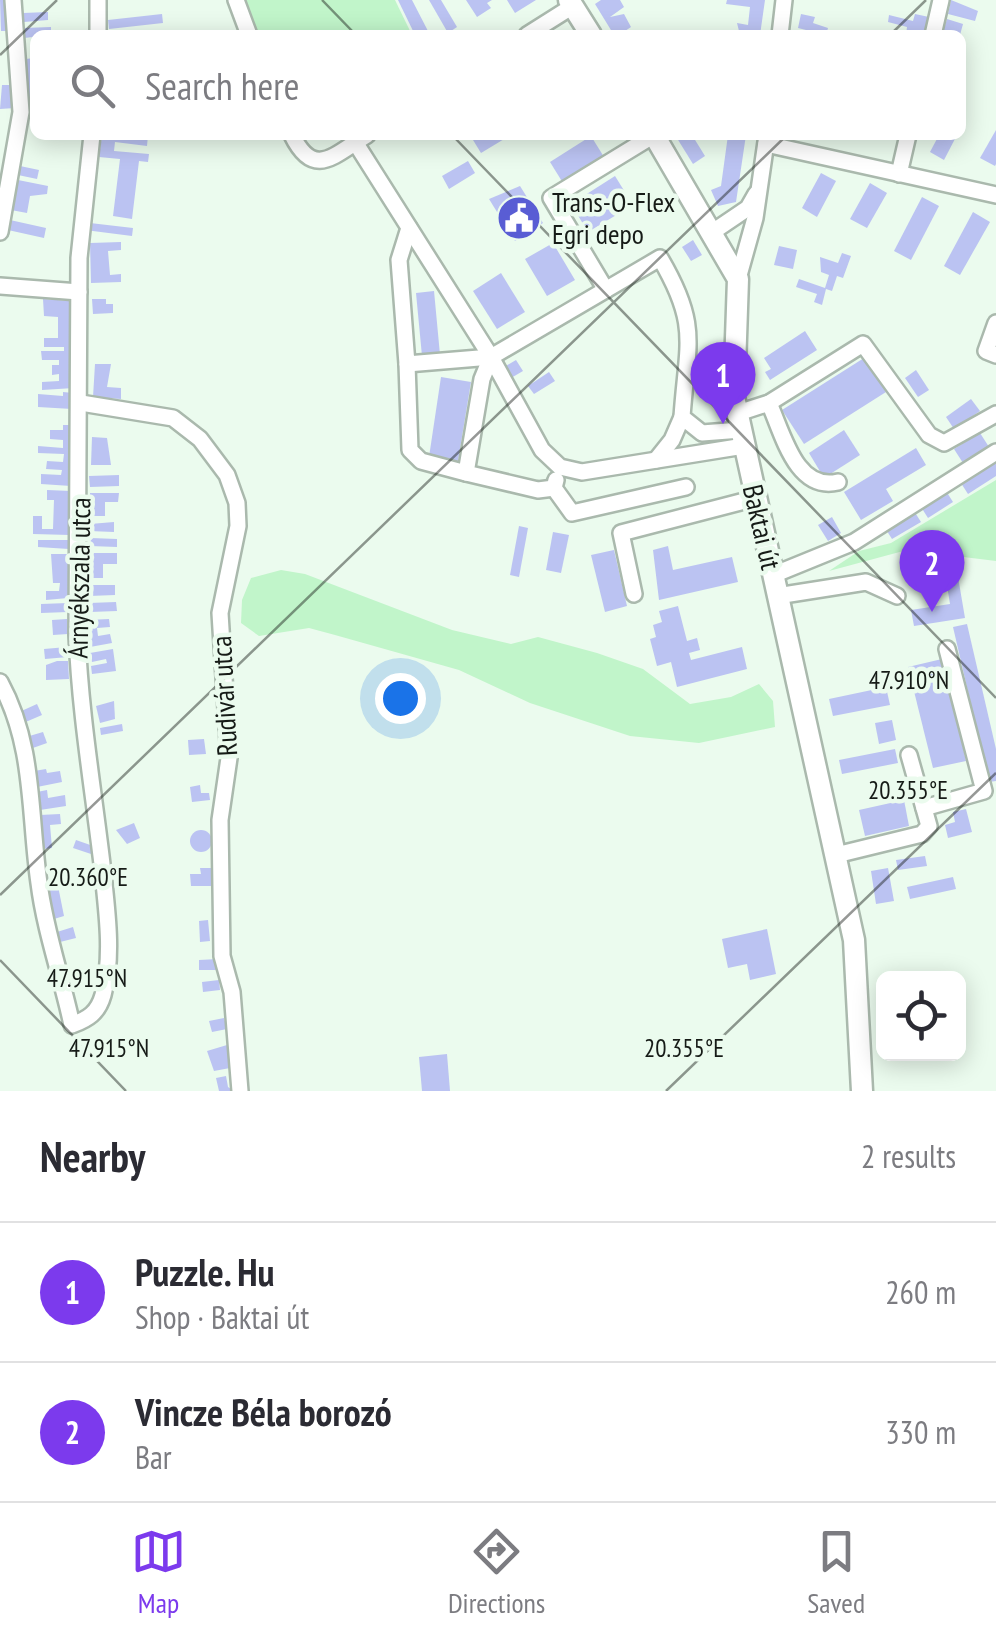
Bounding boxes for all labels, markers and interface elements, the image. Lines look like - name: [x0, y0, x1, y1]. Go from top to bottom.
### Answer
- search box: [30, 30, 966, 140]
- icon: search: [65, 58, 120, 113]
- text: Search here: [145, 61, 299, 110]
- place label: Trans-O-Flex Egri depo: [552, 183, 675, 252]
- public building icon: Trans-O-Flex Egri depo: [496, 195, 542, 241]
- pin: 1: [690, 342, 756, 424]
- street label: Baktai út: [735, 481, 790, 573]
- street label: Árnyékszala utca: [59, 497, 98, 659]
- pin: 2: [900, 530, 964, 612]
- street label: Rudivár utca: [202, 635, 245, 757]
- text: 47.910°N: [869, 664, 949, 696]
- your location: [375, 673, 426, 724]
- text: 20.355°E: [868, 774, 948, 806]
- text: 20.360°E: [48, 861, 128, 893]
- text: 47.915°N: [47, 962, 127, 994]
- map controls: [876, 971, 966, 1061]
- button: locate: [876, 971, 966, 1061]
- text: 47.915°N: [69, 1032, 149, 1064]
- text: 20.355°E: [644, 1032, 724, 1064]
- text: Nearby: [40, 1129, 145, 1184]
- text: 2 results: [861, 1135, 956, 1177]
- text: Puzzle. Hu: [135, 1247, 274, 1296]
- text: 1: [65, 1271, 80, 1313]
- text: 260 m: [885, 1271, 956, 1313]
- text: Shop · Baktai út: [135, 1296, 309, 1338]
- text: Vincze Béla borozó: [135, 1387, 392, 1436]
- text: 2: [65, 1411, 80, 1453]
- text: 330 m: [885, 1411, 956, 1453]
- text: Bar: [135, 1436, 172, 1478]
- tab: Map: [131, 1524, 186, 1621]
- tab: Directions: [448, 1524, 545, 1621]
- tab: Saved: [807, 1524, 865, 1621]

